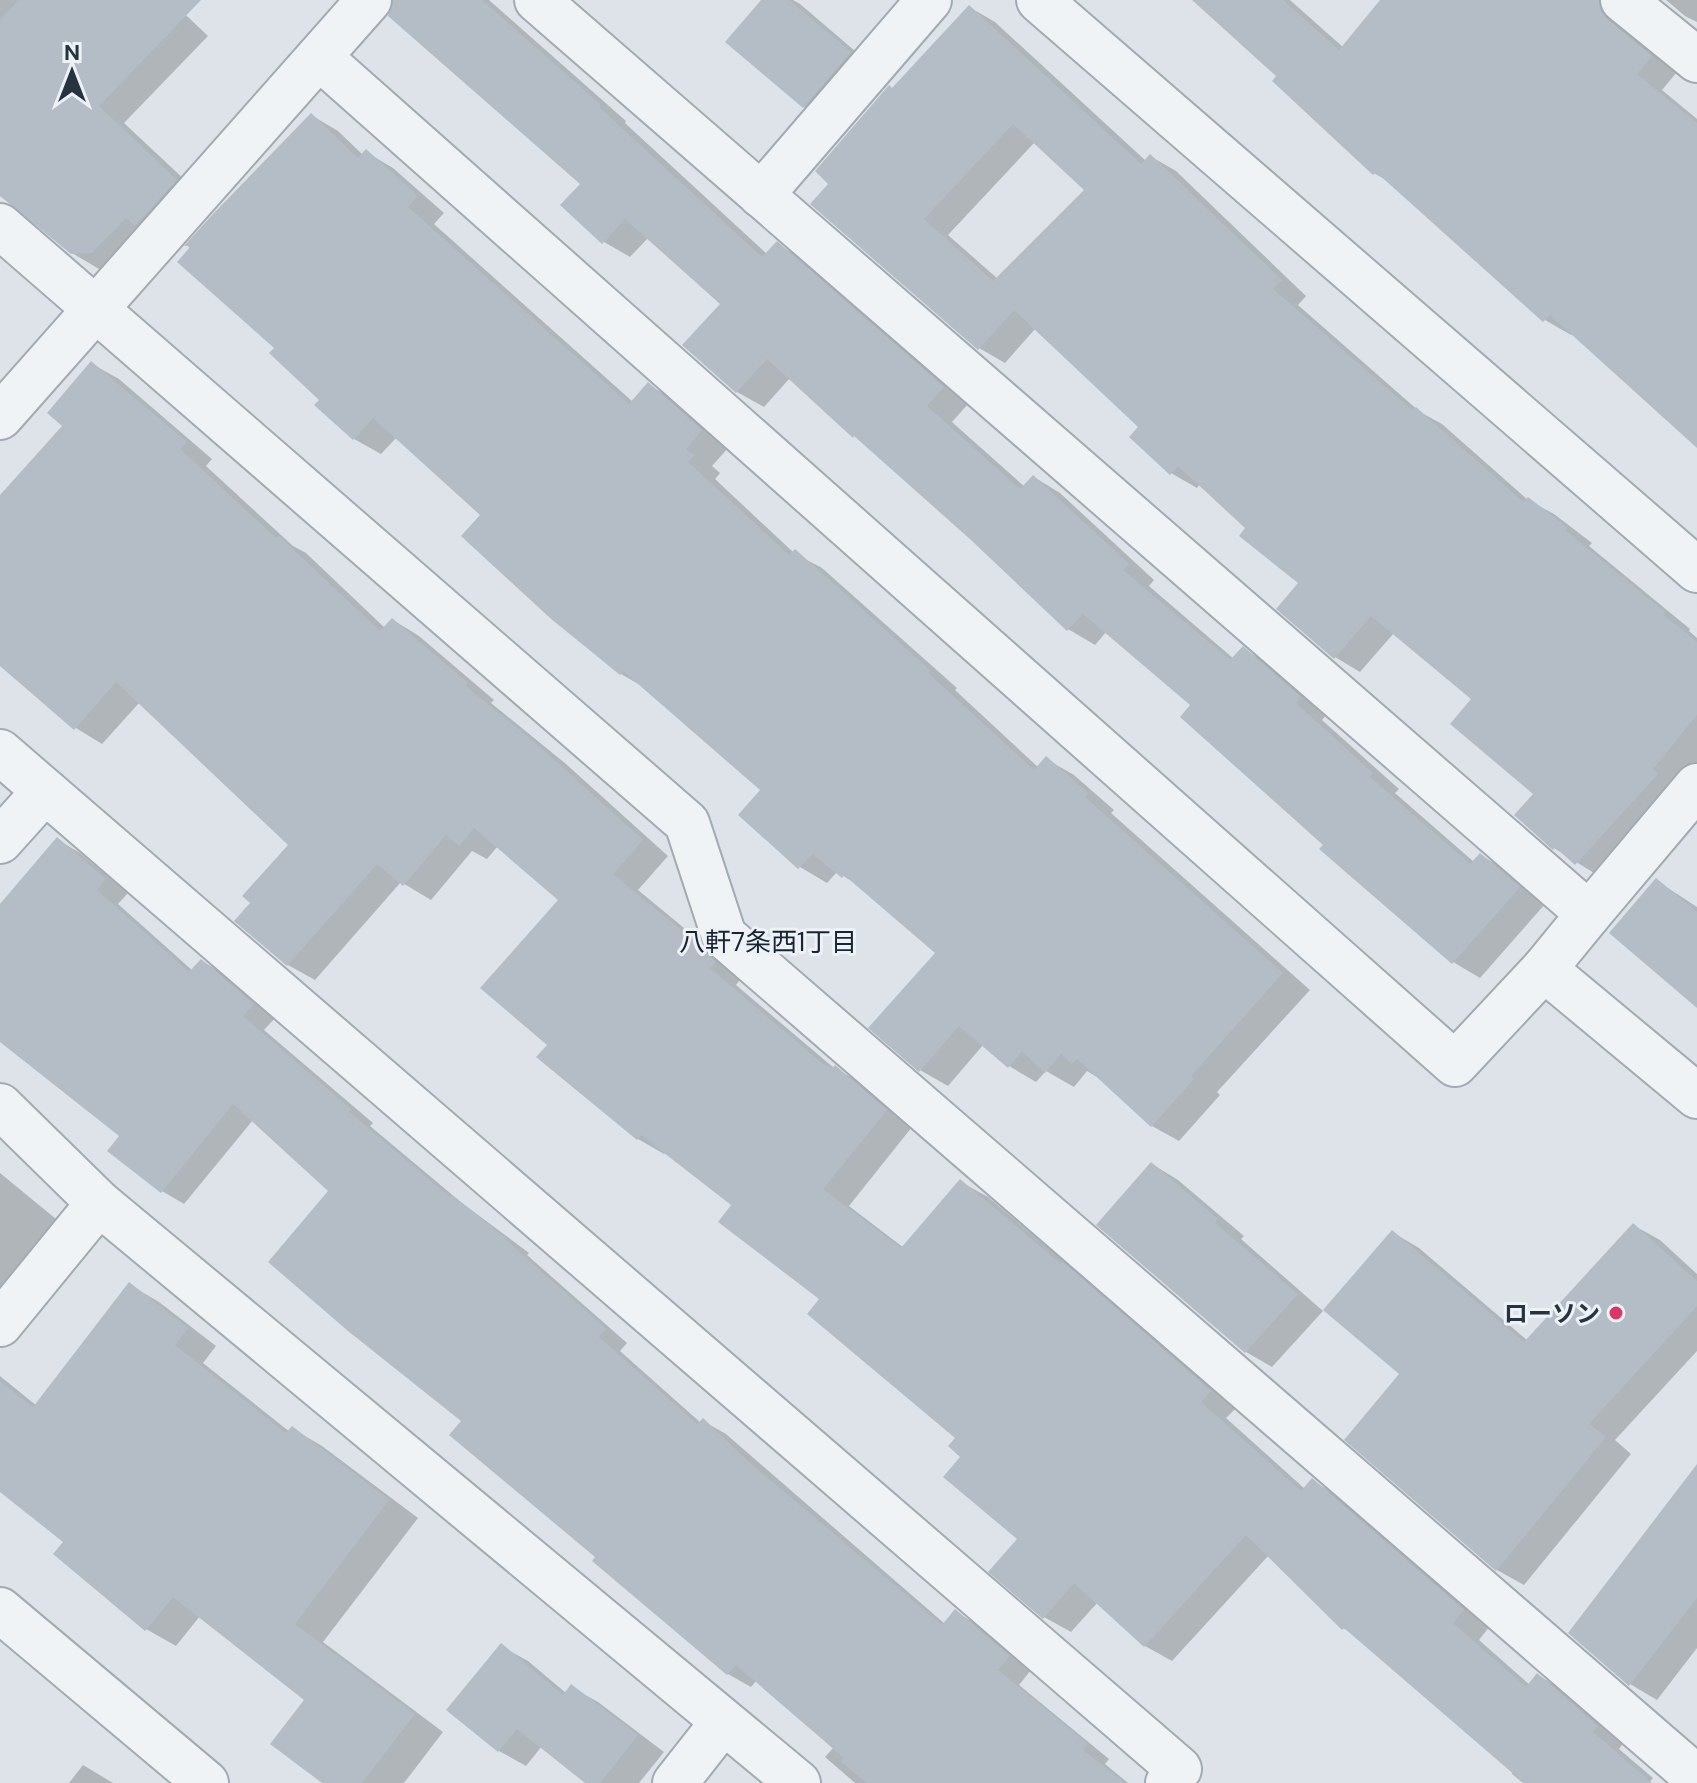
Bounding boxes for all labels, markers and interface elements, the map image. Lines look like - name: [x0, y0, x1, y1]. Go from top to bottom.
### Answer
- north arrow: [32, 32, 112, 112]
- text: N: [64, 38, 80, 67]
- district label: 八軒7条西1丁目: [679, 925, 857, 959]
- place label: ローソン: [1504, 1298, 1600, 1329]
- marker: ローソン: [1607, 1304, 1625, 1322]

